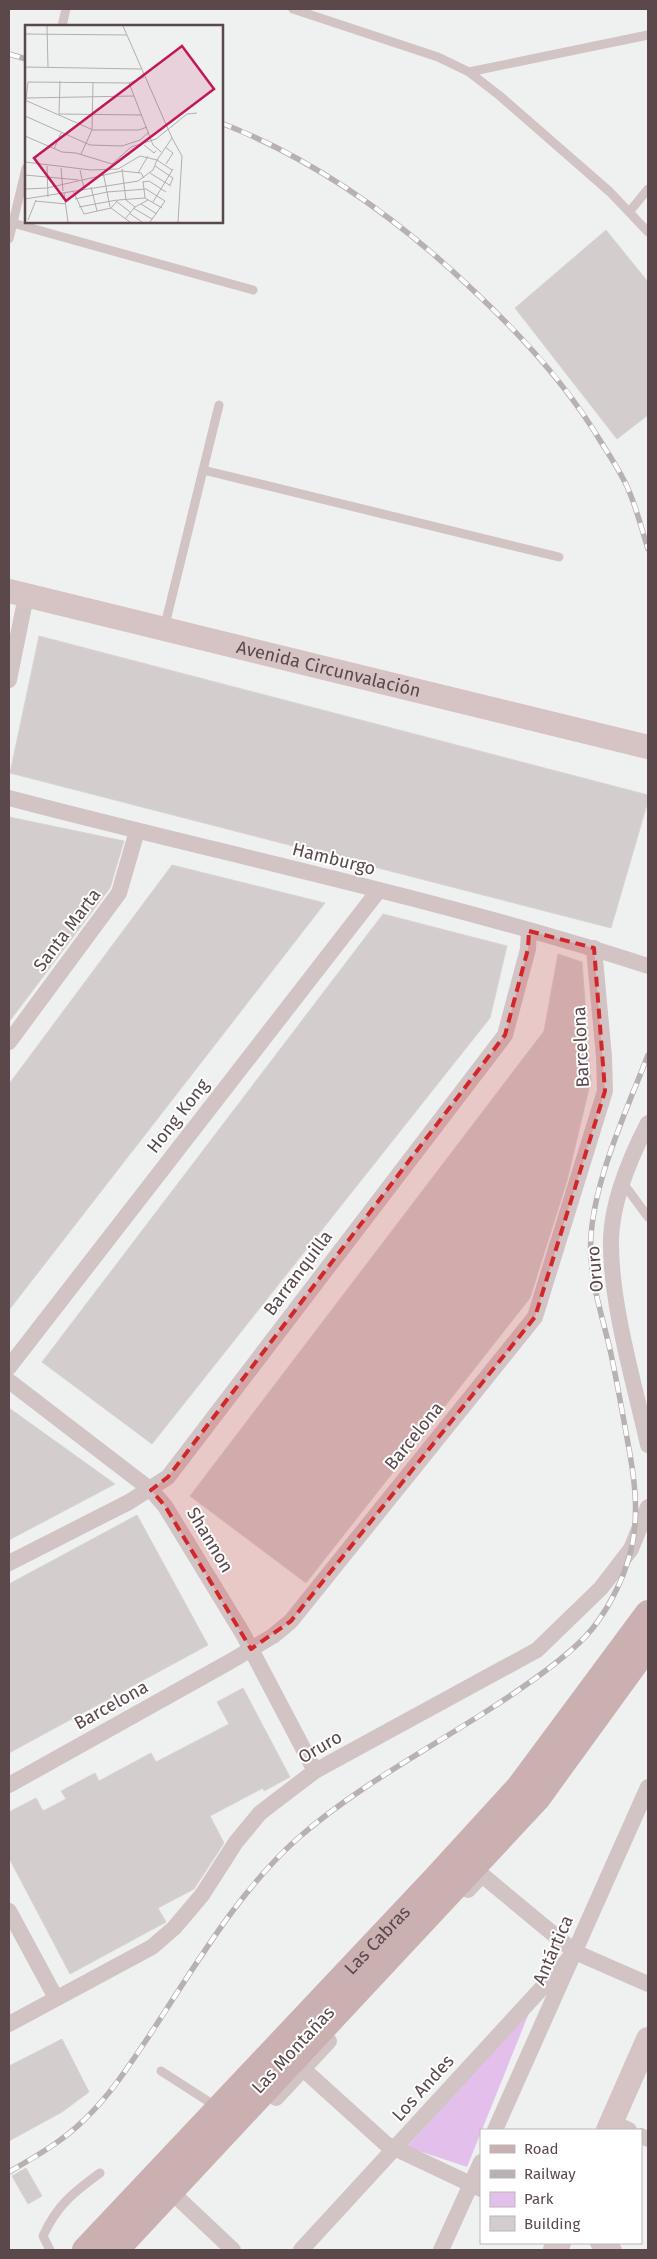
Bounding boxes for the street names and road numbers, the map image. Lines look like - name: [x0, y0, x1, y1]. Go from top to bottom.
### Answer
- street label: Avenida Circunvalación: [234, 636, 423, 702]
- street label: Hamburgo: [290, 838, 378, 880]
- street label: Santa Marta: [29, 884, 105, 976]
- street label: Barcelona: [568, 1006, 594, 1088]
- street label: Hong Kong: [142, 1074, 214, 1158]
- street label: Barranquilla: [259, 1226, 337, 1320]
- street label: Oruro: [582, 1245, 608, 1293]
- street label: Barcelona: [380, 1398, 448, 1474]
- street label: Shannon: [182, 1503, 238, 1577]
- street label: Barcelona: [70, 1676, 152, 1734]
- street label: Oruro: [294, 1726, 346, 1768]
- street label: Las Cabras: [340, 1901, 415, 1979]
- street label: Antártica: [528, 1912, 578, 1988]
- street label: Las Montañas: [247, 2002, 339, 2098]
- street label: Los Andes: [387, 2050, 459, 2126]

